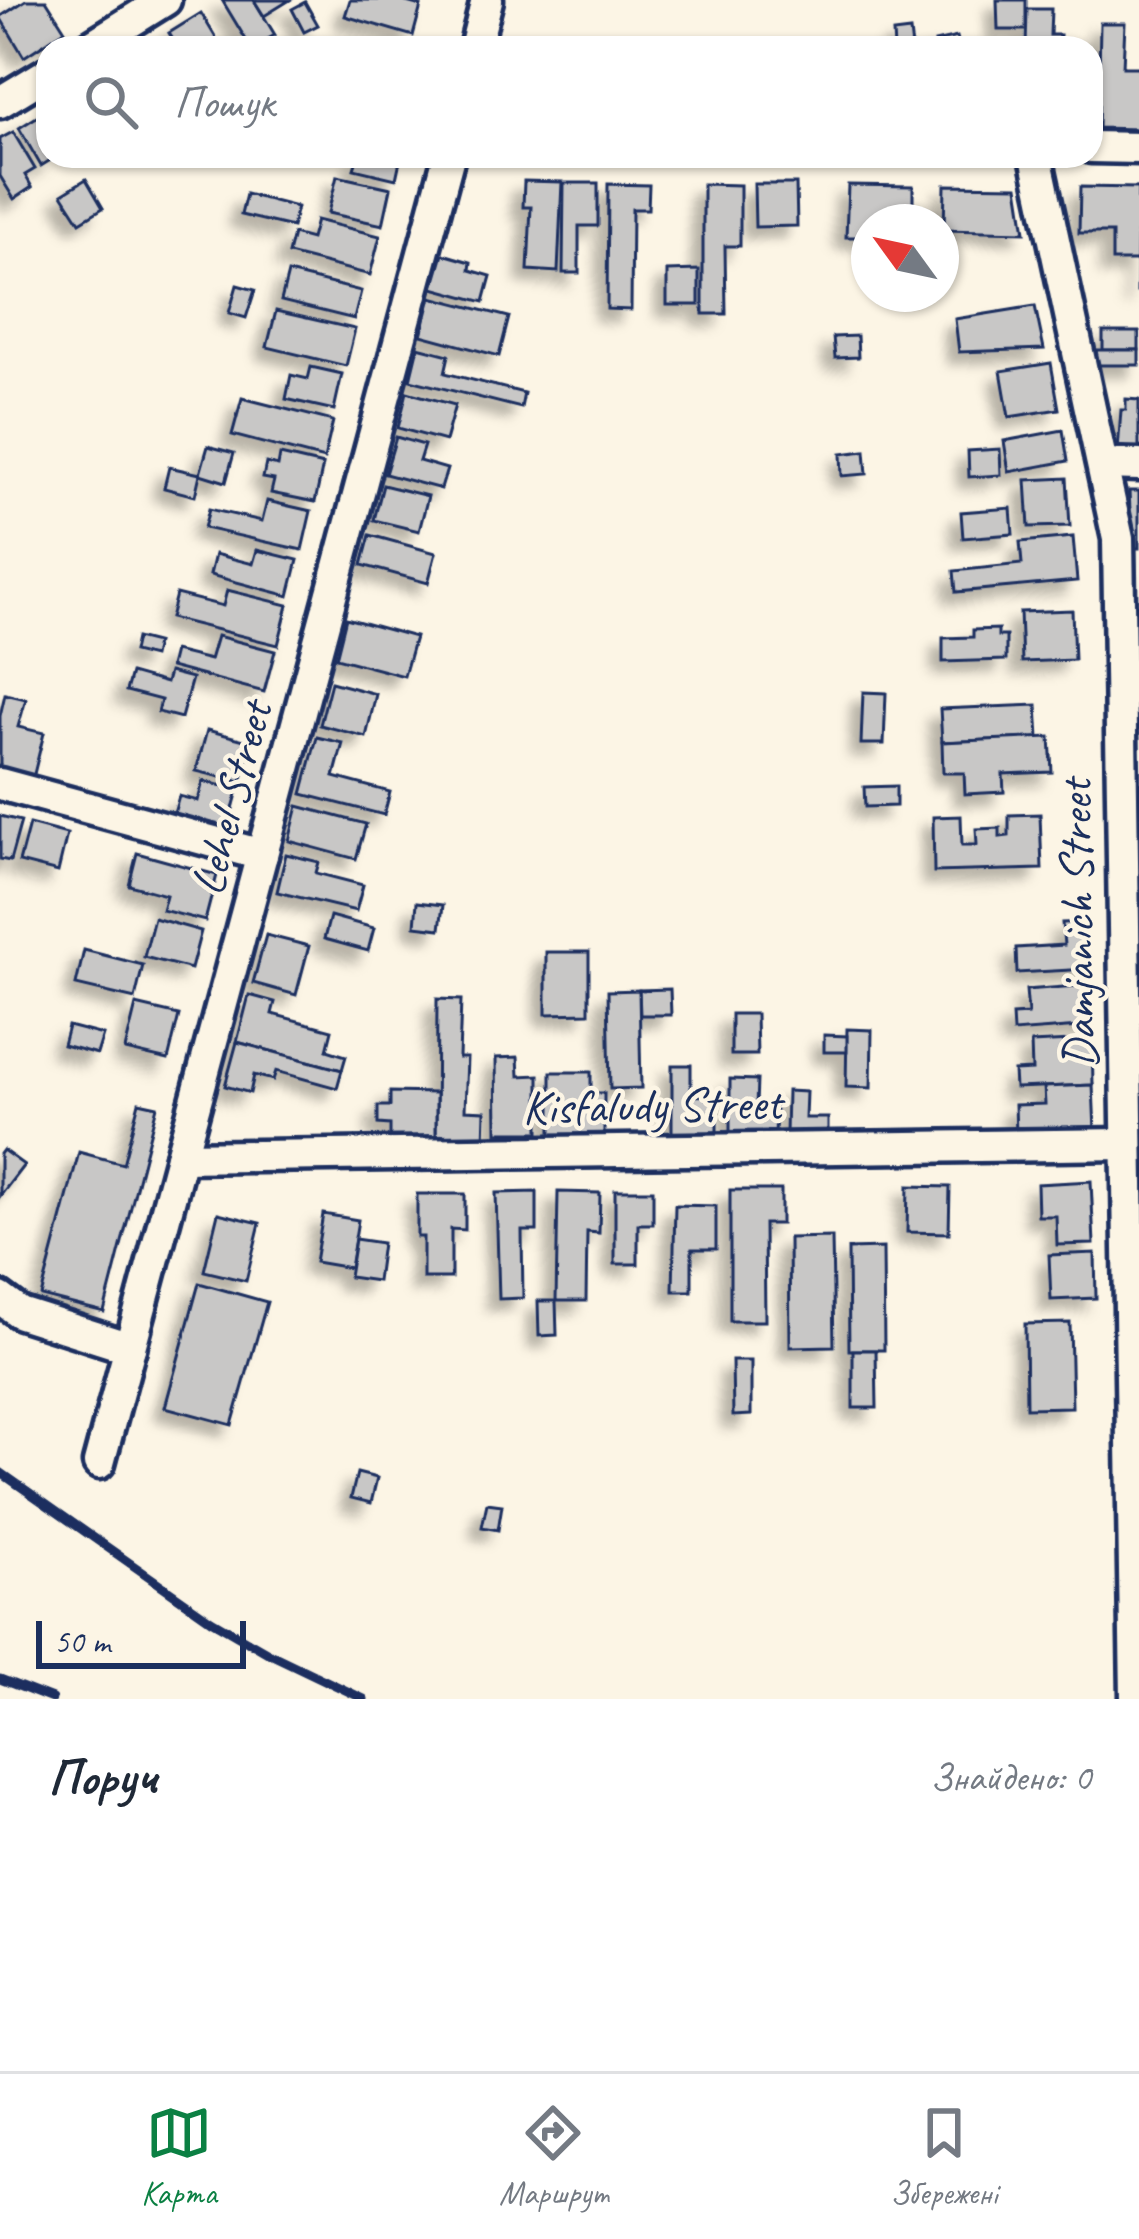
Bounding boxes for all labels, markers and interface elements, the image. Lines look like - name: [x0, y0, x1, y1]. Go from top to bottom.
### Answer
- search box: [36, 36, 1103, 168]
- icon: search: [78, 69, 144, 135]
- text: Пошук: [174, 74, 274, 131]
- north arrow: [851, 204, 959, 312]
- street label: Lehel Street: [176, 691, 287, 901]
- street label: Damjanich Street: [1044, 775, 1110, 1069]
- street label: Kisfaludy Street: [522, 1073, 786, 1137]
- scale bar: [36, 1615, 246, 1668]
- text: 50 m: [54, 1621, 110, 1663]
- text: Поруч: [48, 1745, 157, 1809]
- text: Знайдено: 0: [930, 1753, 1091, 1802]
- tab: Карта: [141, 2100, 217, 2214]
- tab: Маршрут: [499, 2100, 608, 2214]
- tab: Збережені: [890, 2100, 998, 2214]

